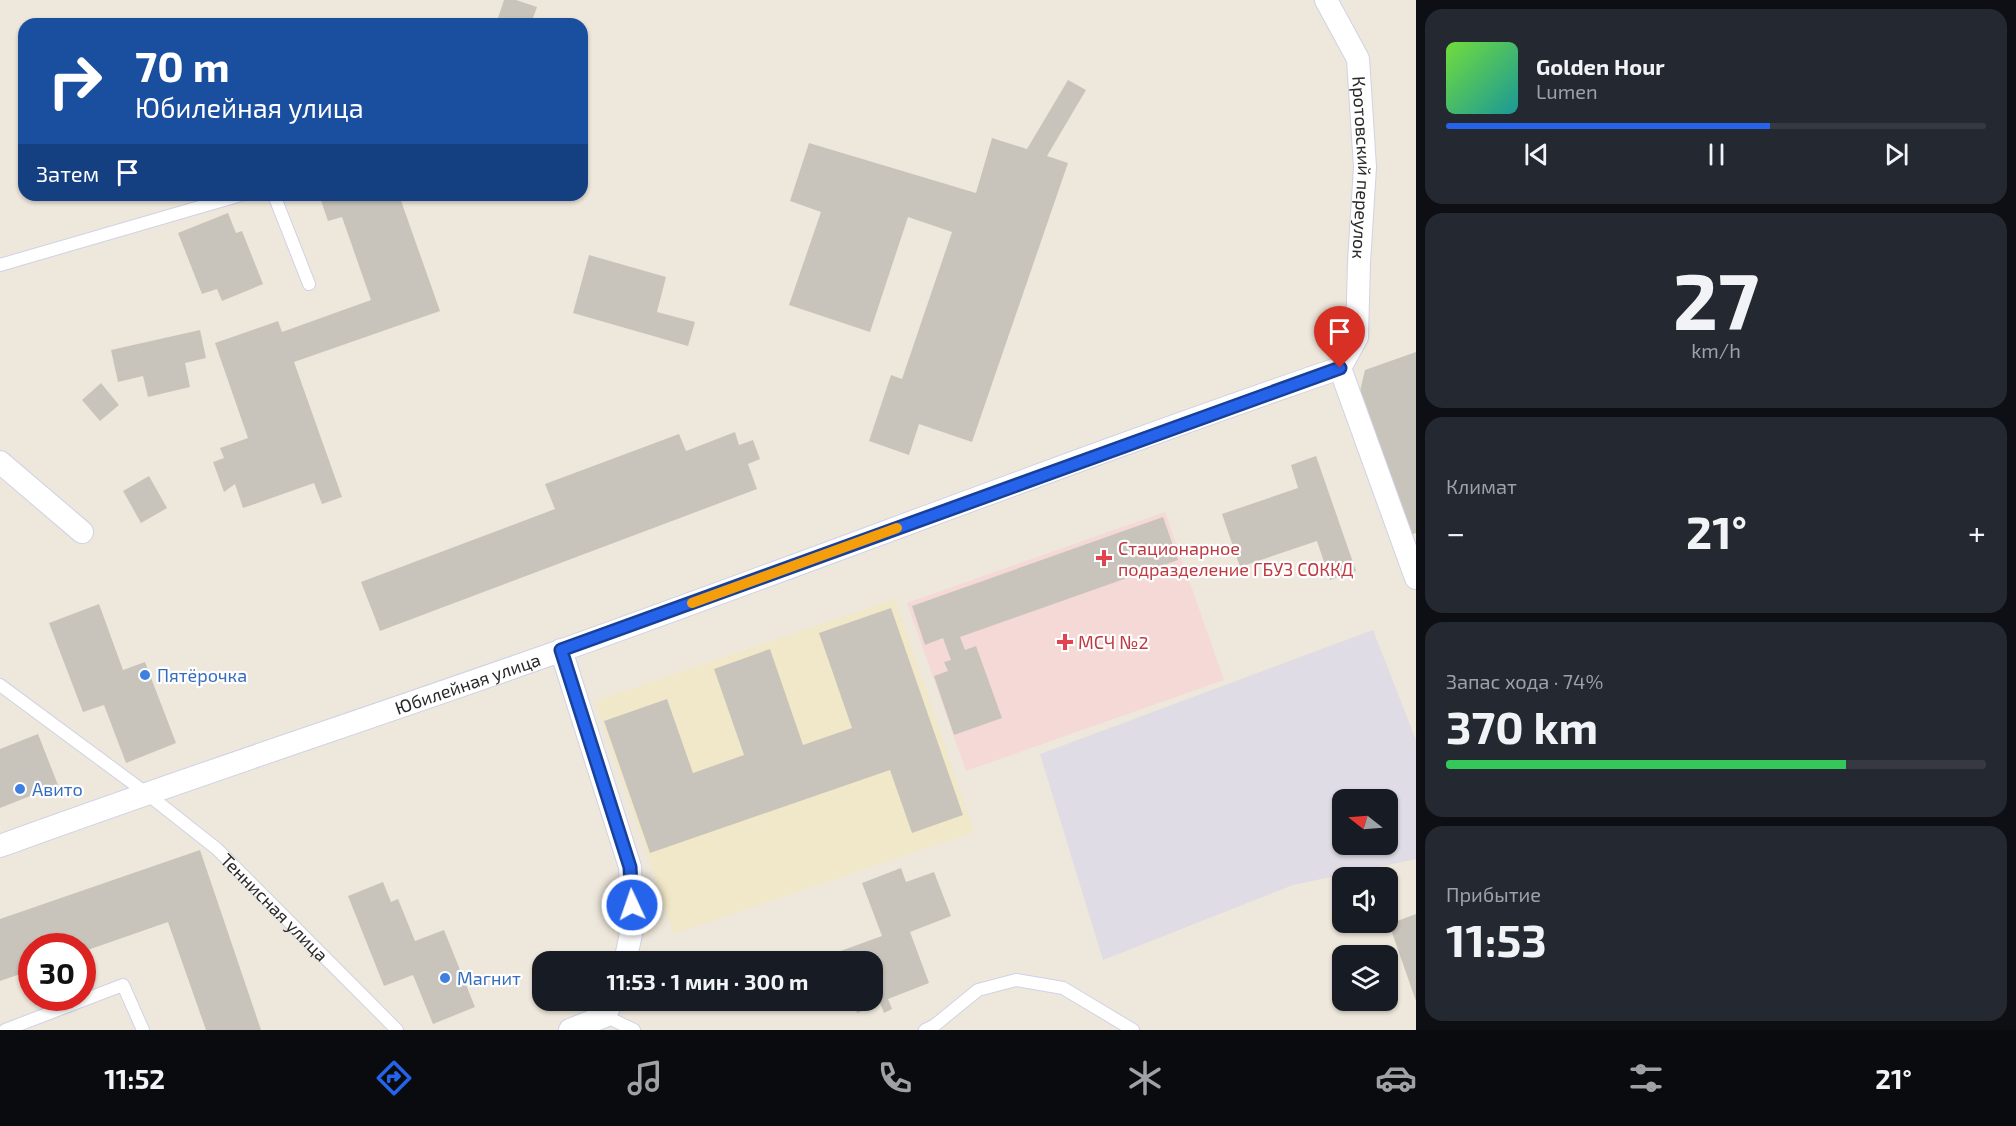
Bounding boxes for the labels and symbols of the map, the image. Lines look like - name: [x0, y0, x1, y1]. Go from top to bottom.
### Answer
- street label: Кротовский переулок: [1348, 75, 1376, 260]
- pin: [1314, 306, 1365, 368]
- place label: Стационарное подразделение ГБУЗ СОККД: [1118, 537, 1353, 580]
- marker: Стационарное подразделение ГБУЗ СОККД: [1095, 549, 1113, 567]
- place label: МСЧ №2: [1078, 631, 1149, 653]
- marker: МСЧ №2: [1056, 633, 1074, 651]
- street label: Юбилейная улица: [392, 648, 543, 719]
- place label: Пятёрочка: [157, 664, 247, 686]
- marker: Пятёрочка: [138, 668, 152, 682]
- place label: Авито: [32, 778, 83, 800]
- marker: Авито: [13, 782, 27, 796]
- north arrow: [1332, 789, 1398, 855]
- street label: Теннисная улица: [217, 849, 333, 966]
- position arrow: [600, 873, 664, 937]
- speed limit sign: 30: [18, 933, 96, 1011]
- place label: Магнит: [457, 967, 521, 989]
- marker: Магнит: [438, 971, 452, 985]

